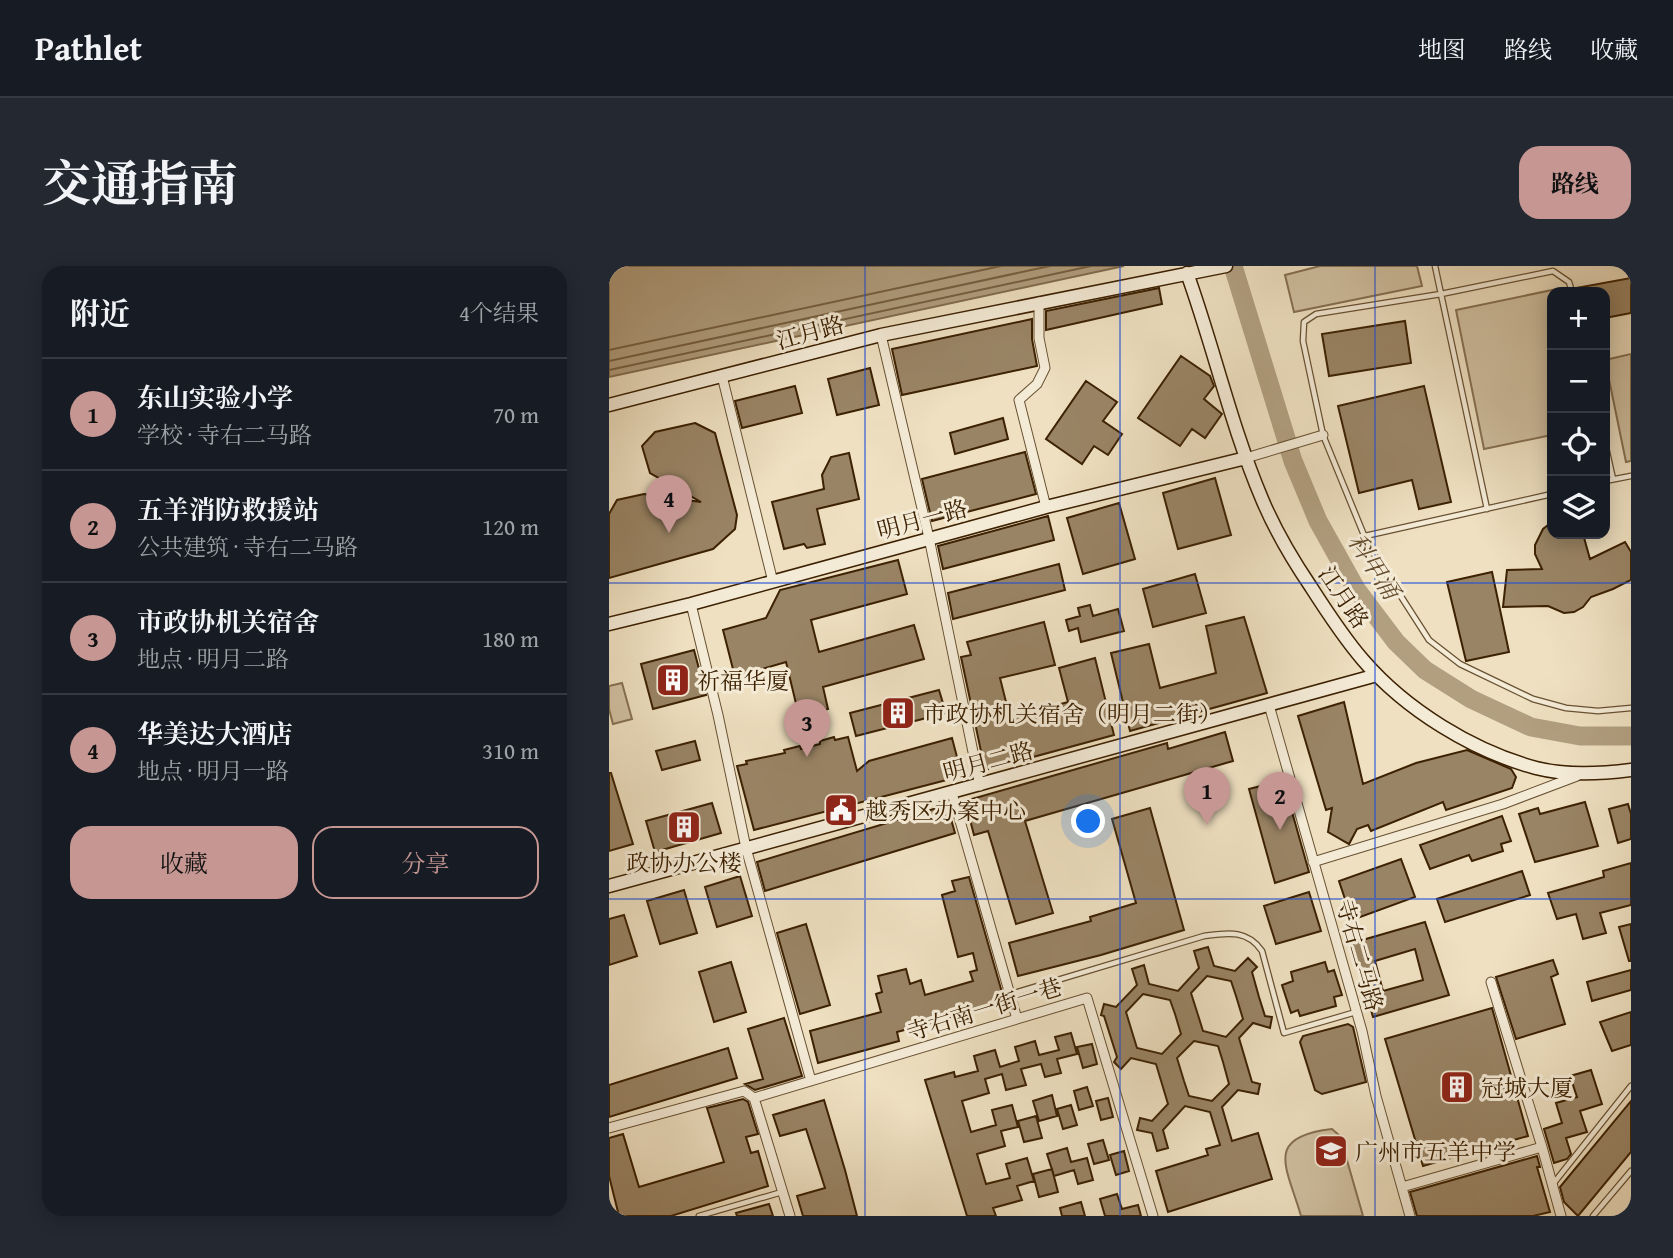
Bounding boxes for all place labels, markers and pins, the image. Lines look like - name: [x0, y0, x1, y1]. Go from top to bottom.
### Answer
- pin: 4: [646, 475, 692, 533]
- building icon: 祈福华厦: [654, 661, 692, 699]
- place label: 祈福华厦: [697, 664, 789, 697]
- building icon: 市政协机关宿舍（明月二街）: [879, 694, 917, 732]
- place label: 市政协机关宿舍（明月二街）: [923, 697, 1222, 730]
- pin: 3: [784, 699, 830, 757]
- pin: 1: [1184, 767, 1230, 825]
- pin: 2: [1257, 772, 1303, 830]
- public building icon: 越秀区办案中心: [822, 791, 860, 829]
- place label: 越秀区办案中心: [865, 794, 1026, 827]
- building icon: 政协办公楼: [665, 808, 703, 846]
- place label: 政协办公楼: [627, 846, 742, 879]
- building icon: 冠城大厦: [1438, 1068, 1476, 1106]
- place label: 冠城大厦: [1481, 1071, 1573, 1104]
- school or university icon: 广州市五羊中学: [1312, 1132, 1350, 1170]
- place label: 广州市五羊中学: [1355, 1135, 1516, 1168]

